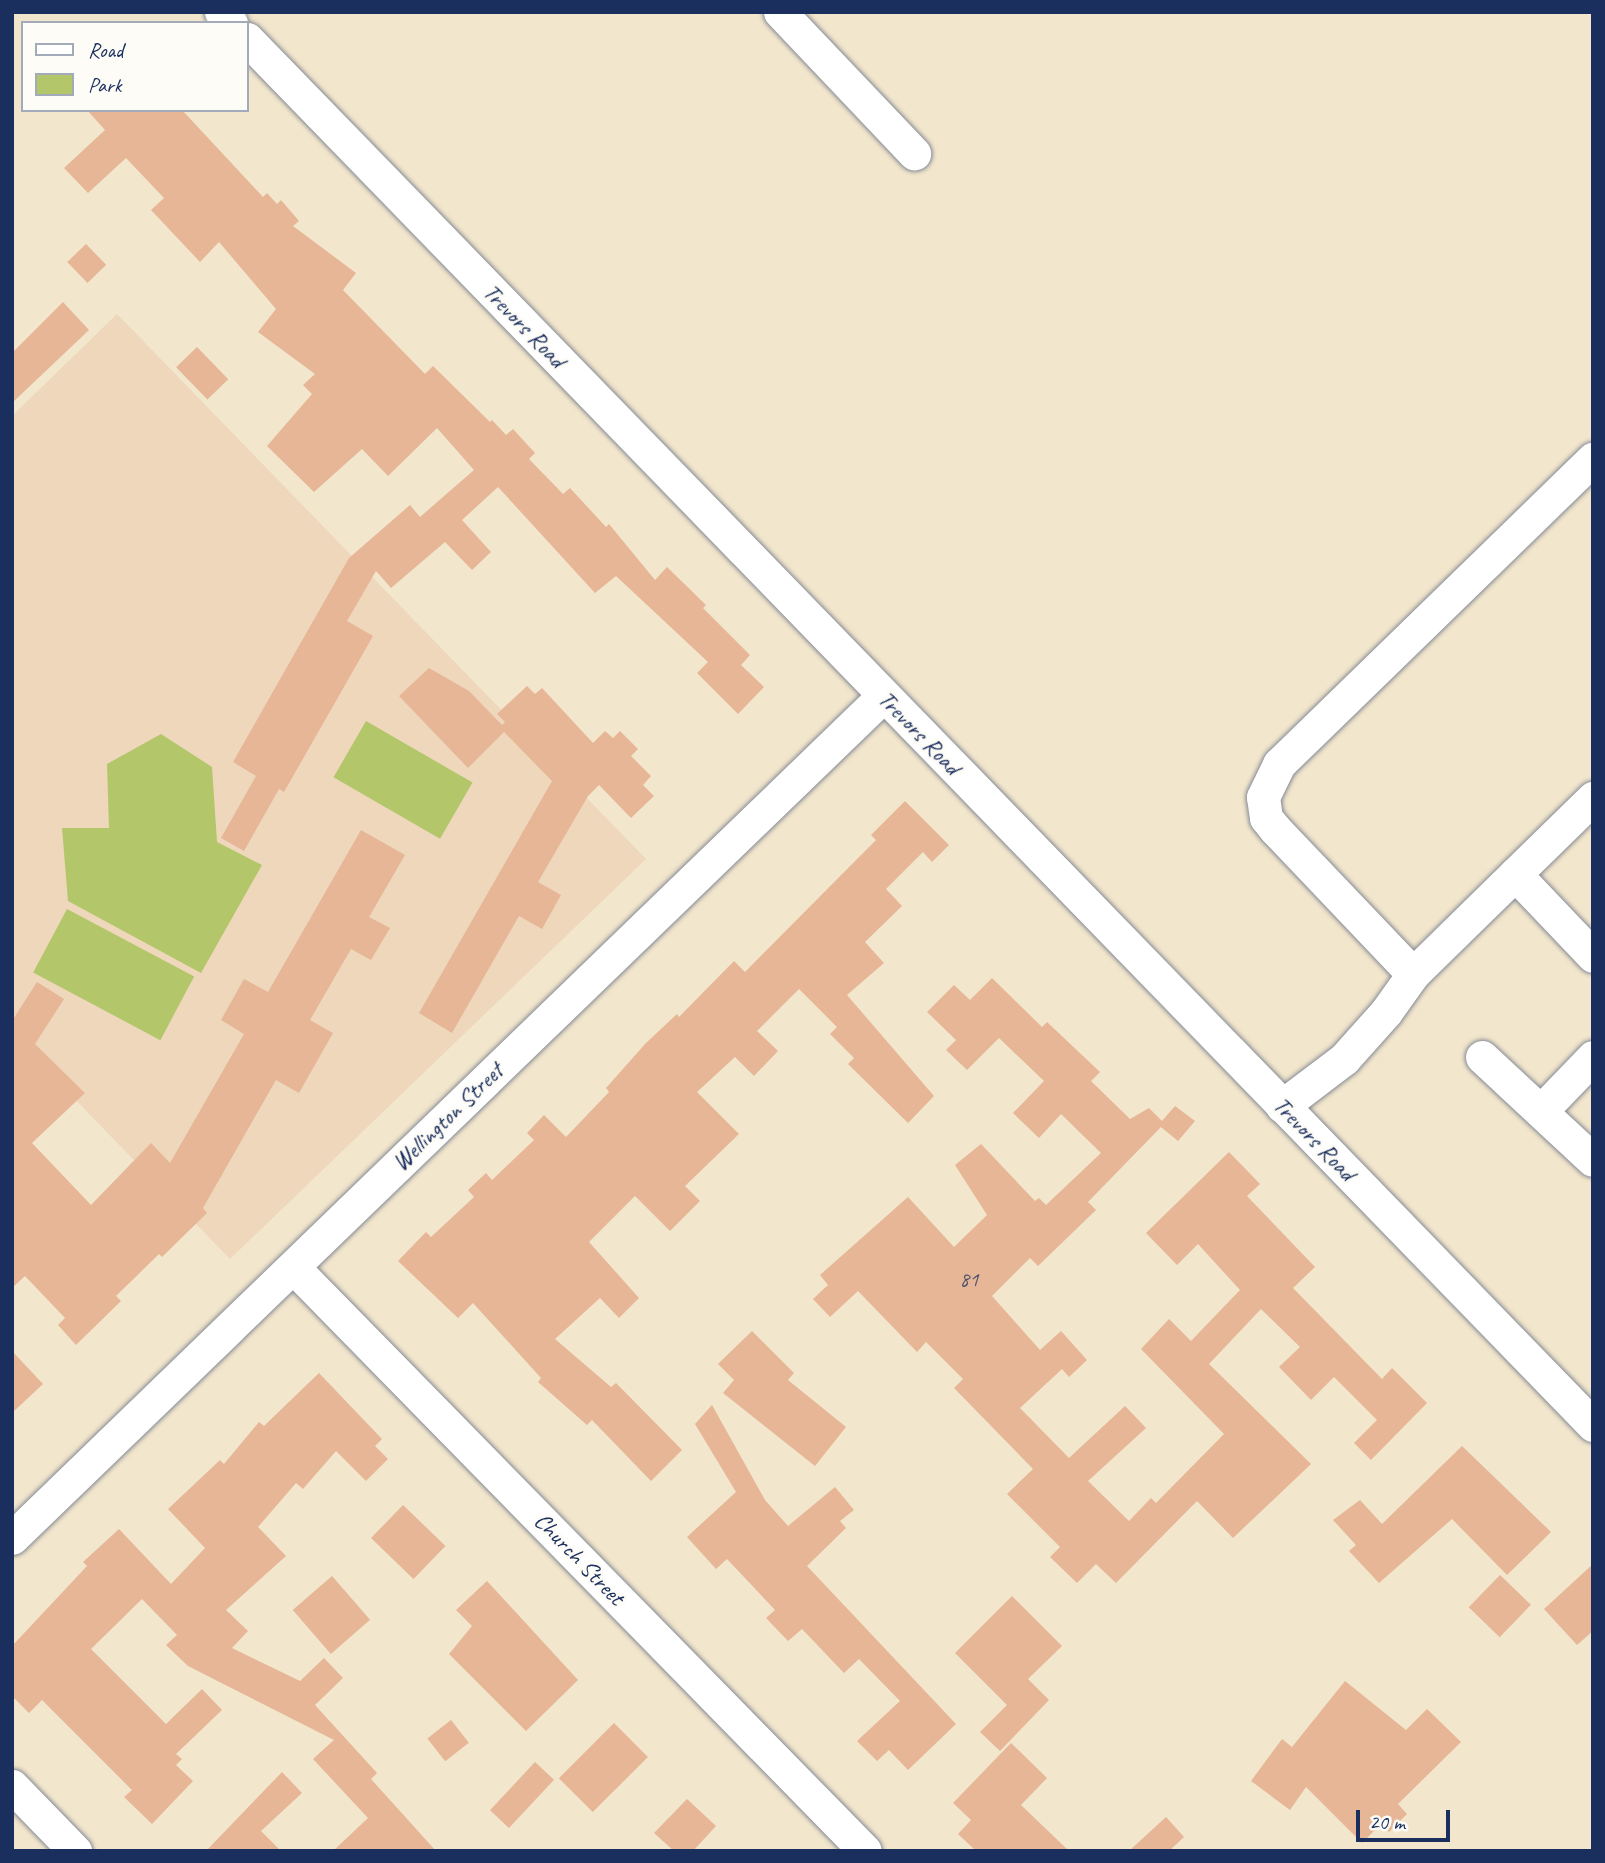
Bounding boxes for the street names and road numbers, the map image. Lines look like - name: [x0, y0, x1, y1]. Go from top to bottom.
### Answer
- street label: Trevors Road: [477, 278, 571, 374]
- street label: Trevors Road: [872, 685, 966, 781]
- street label: Wellington Street: [387, 1057, 509, 1177]
- street label: Trevors Road: [1267, 1091, 1361, 1187]
- street label: Church Street: [528, 1507, 630, 1611]

